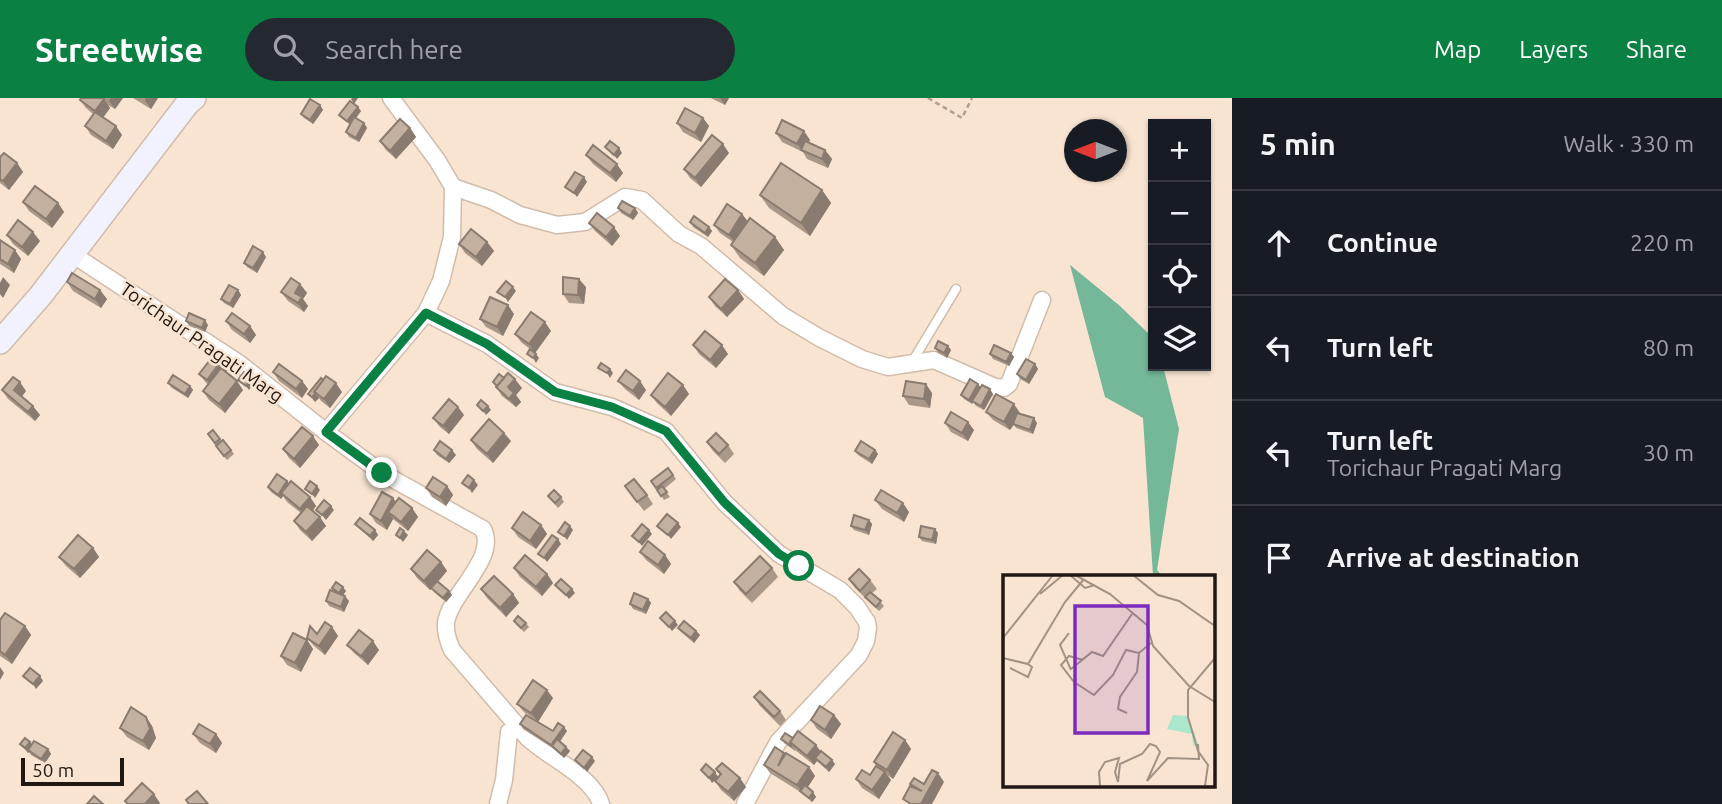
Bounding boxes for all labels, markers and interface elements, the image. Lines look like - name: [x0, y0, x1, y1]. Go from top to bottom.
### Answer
- search box: [245, 18, 735, 81]
- icon: search: [269, 30, 307, 68]
- text: Streetwise: [35, 31, 203, 68]
- text: Search here: [325, 35, 463, 64]
- text: Map: [1434, 36, 1481, 63]
- text: Layers: [1519, 36, 1588, 63]
- text: Share: [1626, 36, 1687, 63]
- north arrow: [1064, 119, 1127, 182]
- map controls: [1148, 119, 1211, 371]
- button: +: [1148, 119, 1211, 182]
- text: 5 min: [1260, 127, 1336, 161]
- text: Walk · 330 m: [1563, 131, 1694, 156]
- button: −: [1148, 182, 1211, 245]
- icon: ahead: [1260, 224, 1298, 262]
- text: Continue: [1327, 228, 1438, 257]
- text: 220 m: [1630, 230, 1694, 255]
- button: locate: [1148, 245, 1211, 308]
- street label: Torichaur Pragati Marg: [116, 277, 288, 407]
- button: layers: [1148, 308, 1211, 371]
- icon: left: [1260, 329, 1298, 367]
- text: Turn left: [1327, 333, 1433, 362]
- text: 80 m: [1643, 335, 1694, 360]
- text: Turn left: [1327, 426, 1433, 455]
- icon: left: [1260, 434, 1298, 472]
- text: 30 m: [1643, 440, 1694, 465]
- text: Torichaur Pragati Marg: [1327, 455, 1562, 480]
- route end: [366, 457, 397, 488]
- icon: arrive: [1260, 539, 1298, 577]
- text: Arrive at destination: [1327, 543, 1580, 572]
- route start: [783, 550, 814, 581]
- inset map: [1003, 575, 1214, 786]
- scale bar: [21, 755, 124, 787]
- text: 50 m: [32, 759, 74, 781]

